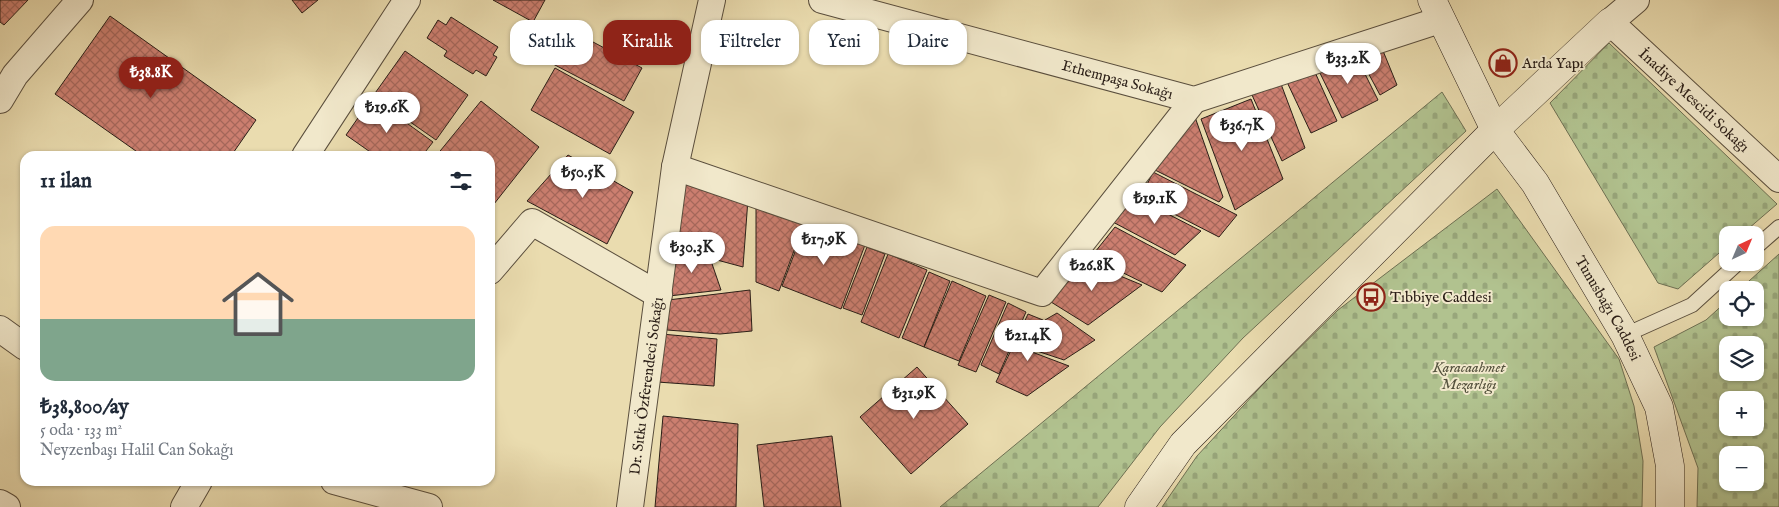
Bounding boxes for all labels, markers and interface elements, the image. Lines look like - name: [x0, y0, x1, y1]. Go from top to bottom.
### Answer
- chip: Satılık: [510, 20, 593, 65]
- chip: Kiralık: [603, 20, 691, 65]
- chip: Filtreler: [701, 20, 799, 65]
- chip: Yeni: [809, 20, 879, 65]
- chip: Daire: [889, 20, 967, 65]
- pin: ₺33.2K: [1307, 42, 1389, 85]
- street label: İnadiye Mescidi Sokağı: [1635, 44, 1754, 156]
- shop icon: Arda Yapı: [1488, 48, 1518, 78]
- text: ₺33.2K: [1326, 49, 1370, 69]
- place label: Arda Yapı: [1521, 54, 1584, 73]
- street label: Ethempaşa Sokağı: [1060, 55, 1175, 103]
- pin: ₺38.8K: [110, 56, 192, 99]
- text: ₺38.8K: [130, 63, 172, 83]
- pin: ₺19.6K: [346, 92, 428, 134]
- text: ₺19.6K: [365, 98, 409, 118]
- pin: ₺36.7K: [1201, 110, 1283, 152]
- text: ₺36.7K: [1220, 116, 1264, 136]
- pin: ₺50.5K: [542, 156, 624, 199]
- text: ₺50.5K: [561, 163, 605, 183]
- icon: filters: [447, 167, 475, 195]
- text: 11 ilan: [40, 168, 92, 195]
- pin: ₺19.1K: [1114, 182, 1196, 225]
- text: ₺19.1K: [1133, 189, 1177, 209]
- pin: ₺17.9K: [783, 224, 865, 266]
- north arrow: [1719, 226, 1764, 271]
- map controls: [1719, 226, 1764, 491]
- text: ₺17.9K: [802, 230, 846, 250]
- pin: ₺30.3K: [651, 232, 733, 274]
- text: ₺30.3K: [670, 238, 714, 258]
- pin: ₺26.8K: [1051, 250, 1133, 292]
- street label: Tunusbağı Caddesi: [1571, 252, 1645, 364]
- text: ₺26.8K: [1070, 256, 1114, 276]
- icon: home: [213, 259, 303, 349]
- button: locate: [1719, 281, 1764, 326]
- bus stop icon: Tıbbiye Caddesi: [1356, 282, 1386, 312]
- place label: Tıbbiye Caddesi: [1390, 288, 1492, 307]
- street label: Dr. Sıtkı Özferendeci Sokağı: [625, 296, 667, 476]
- pin: ₺21.4K: [987, 320, 1069, 362]
- text: ₺21.4K: [1005, 326, 1051, 346]
- button: layers: [1719, 336, 1764, 381]
- park label: Karacaahmet Mezarlığı: [1432, 358, 1506, 395]
- pin: ₺31.9K: [873, 378, 955, 420]
- text: ₺31.9K: [892, 384, 936, 404]
- button: +: [1719, 391, 1764, 436]
- text: ₺38,800/ay: [40, 394, 129, 421]
- text: 5 oda · 133 m²: [40, 421, 122, 441]
- text: Neyzenbaşı Halil Can Sokağı: [40, 441, 234, 461]
- button: −: [1719, 446, 1764, 491]

